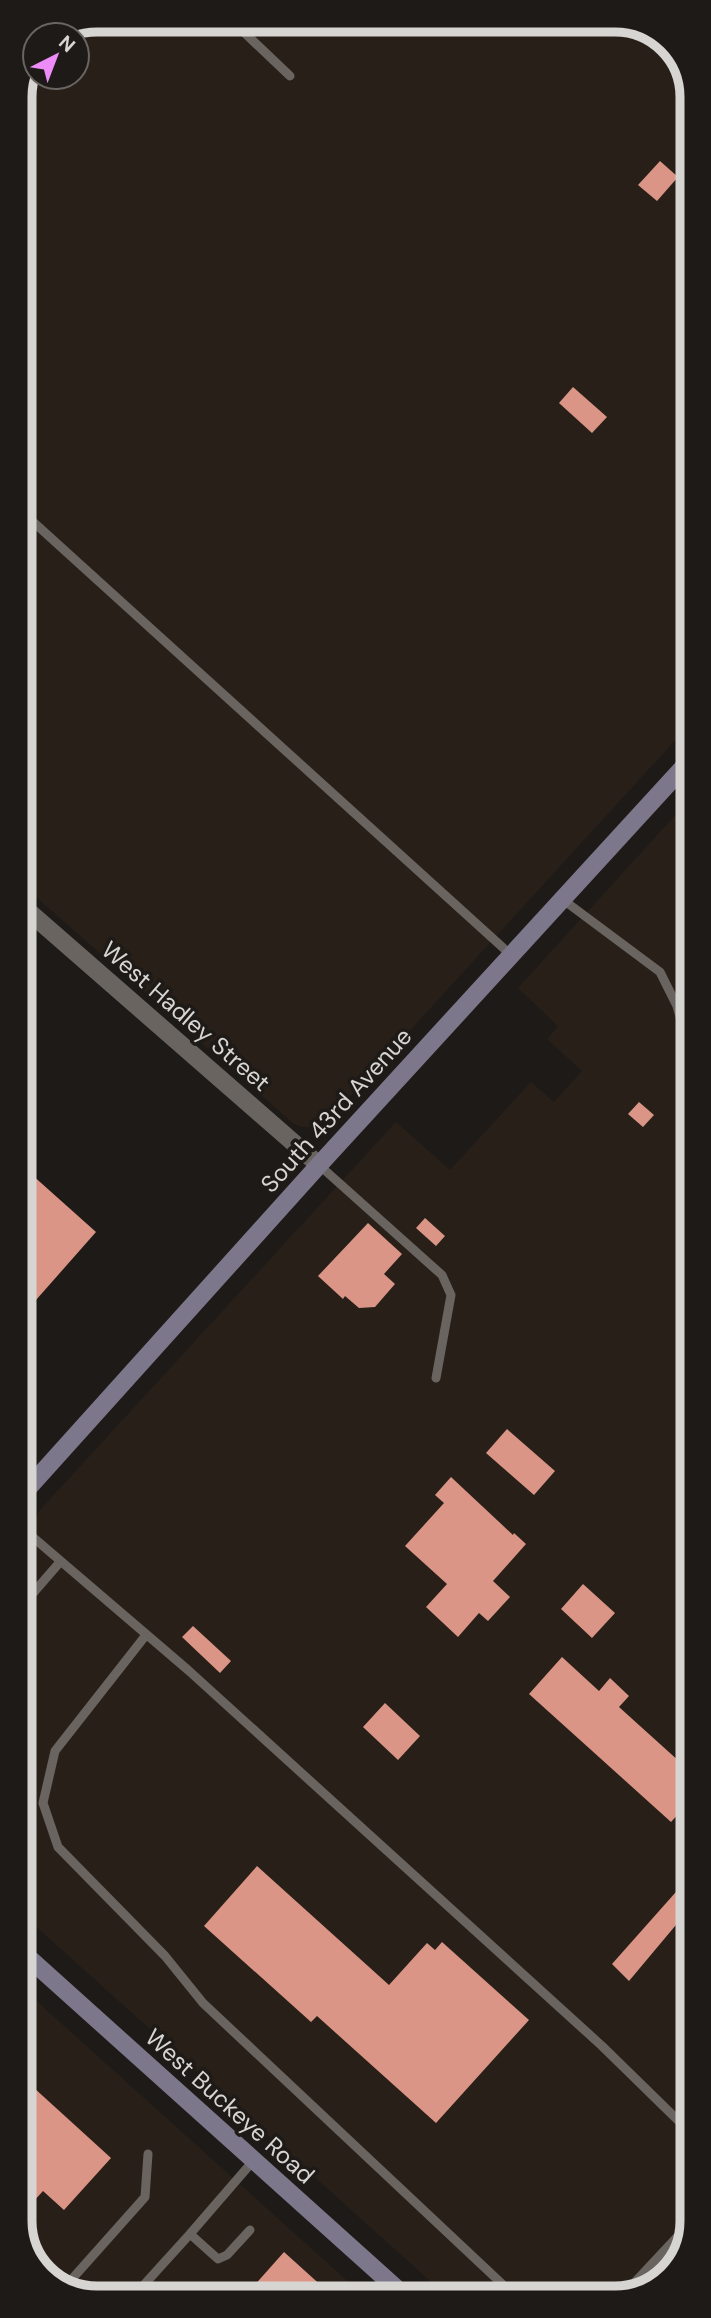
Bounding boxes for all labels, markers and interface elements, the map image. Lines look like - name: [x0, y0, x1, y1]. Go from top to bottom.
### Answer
- north arrow: [21, 21, 91, 91]
- text: N: [54, 30, 81, 58]
- street label: West Hadley Street: [95, 934, 277, 1098]
- street label: South 43rd Avenue: [254, 1021, 418, 1199]
- street label: West Buckeye Road: [139, 2022, 321, 2190]

